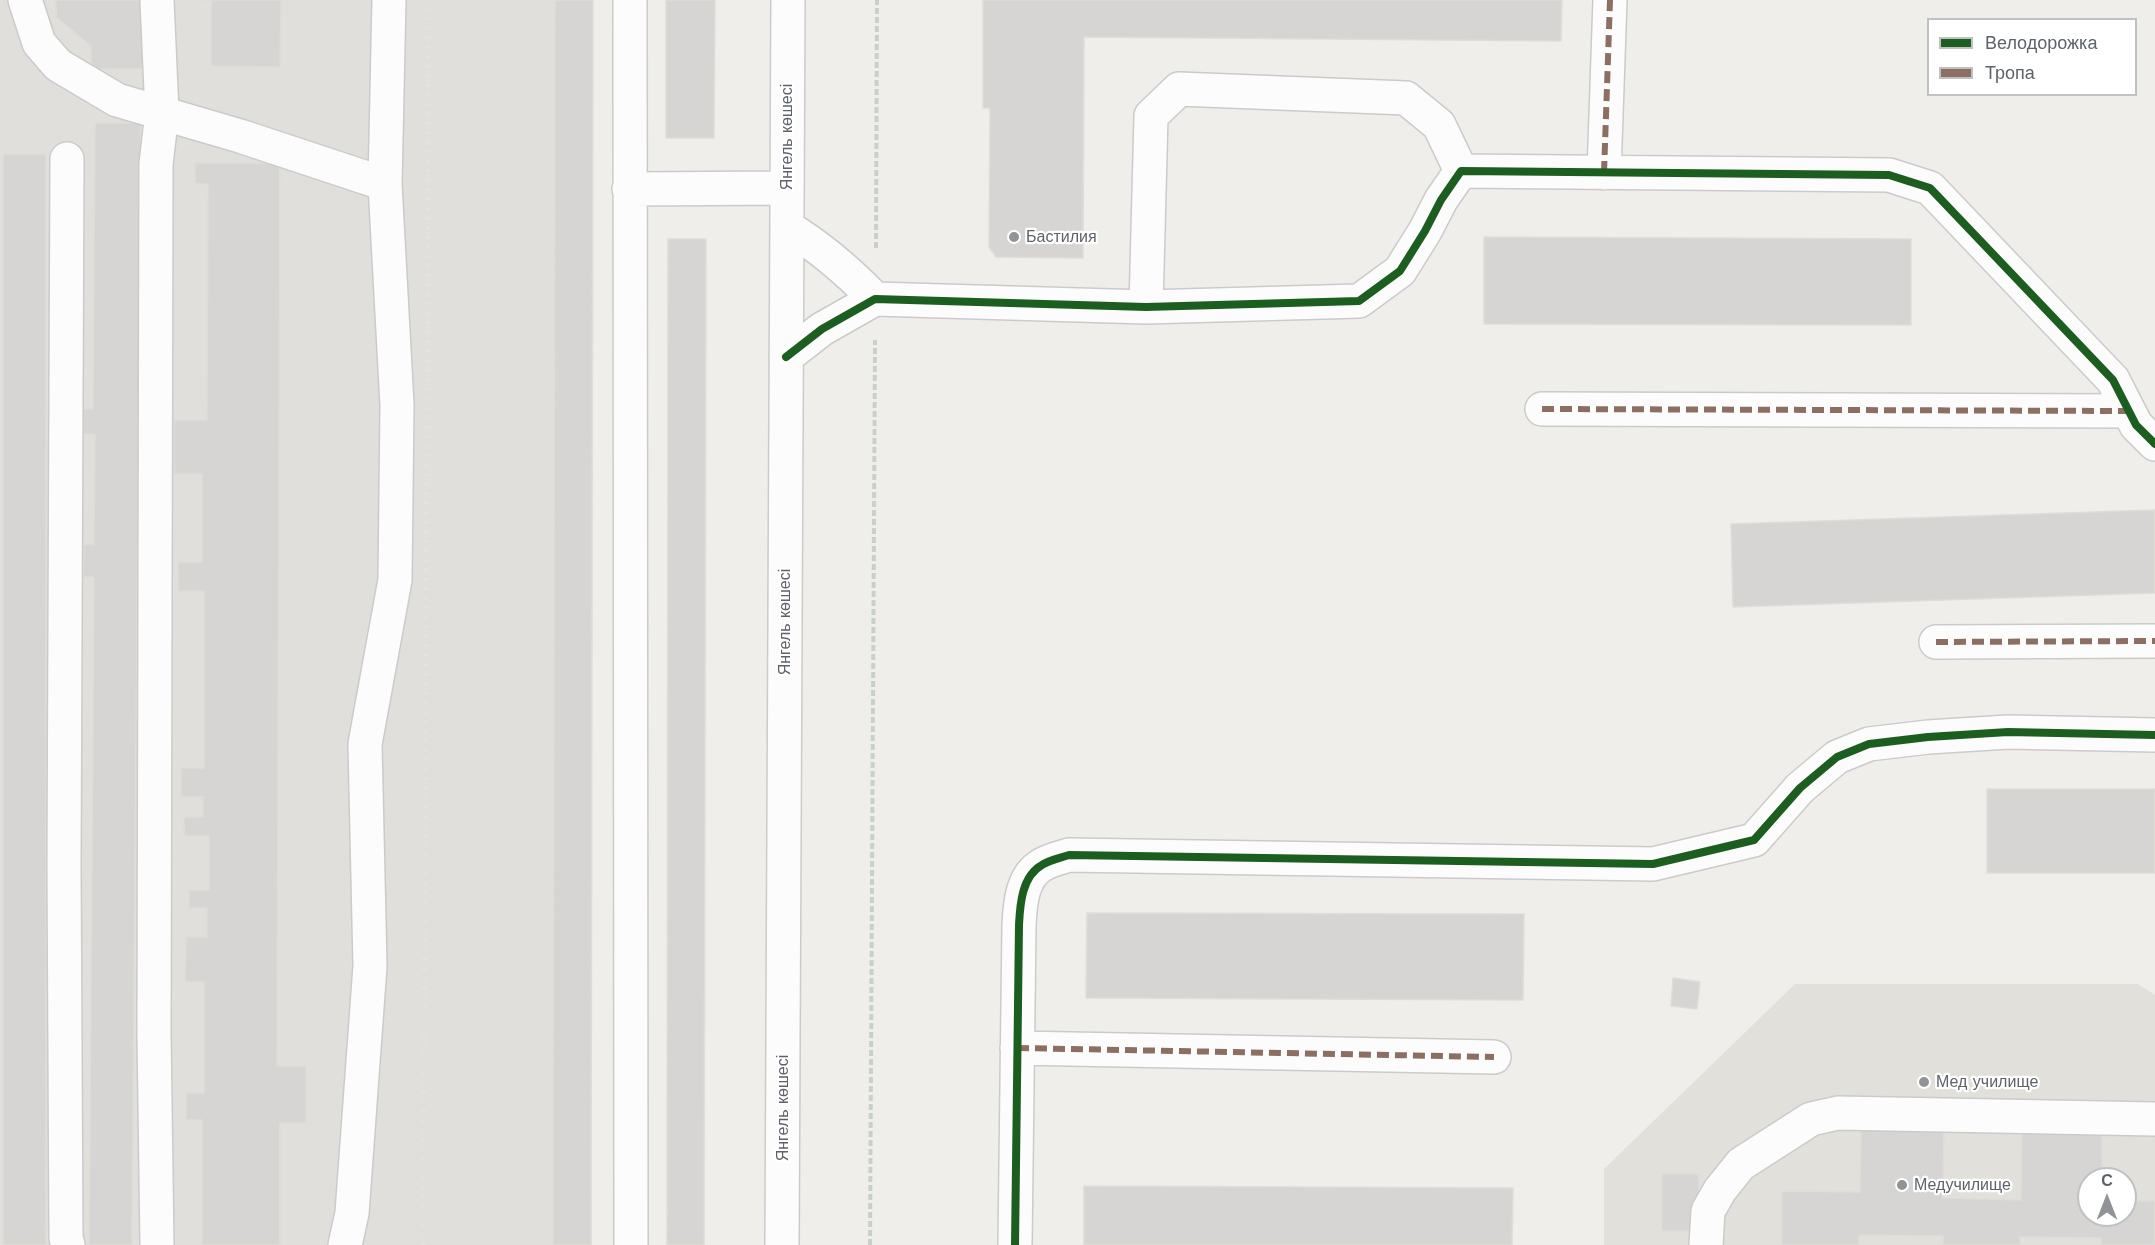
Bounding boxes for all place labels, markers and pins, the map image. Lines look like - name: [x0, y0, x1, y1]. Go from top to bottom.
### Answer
- place label: Бастилия: [1026, 227, 1097, 247]
- marker: Бастилия: [1007, 230, 1021, 244]
- place label: Мед училище: [1936, 1072, 2038, 1092]
- marker: Мед училище: [1917, 1075, 1931, 1089]
- place label: Медучилище: [1914, 1175, 2011, 1195]
- marker: Медучилище: [1895, 1178, 1909, 1192]

